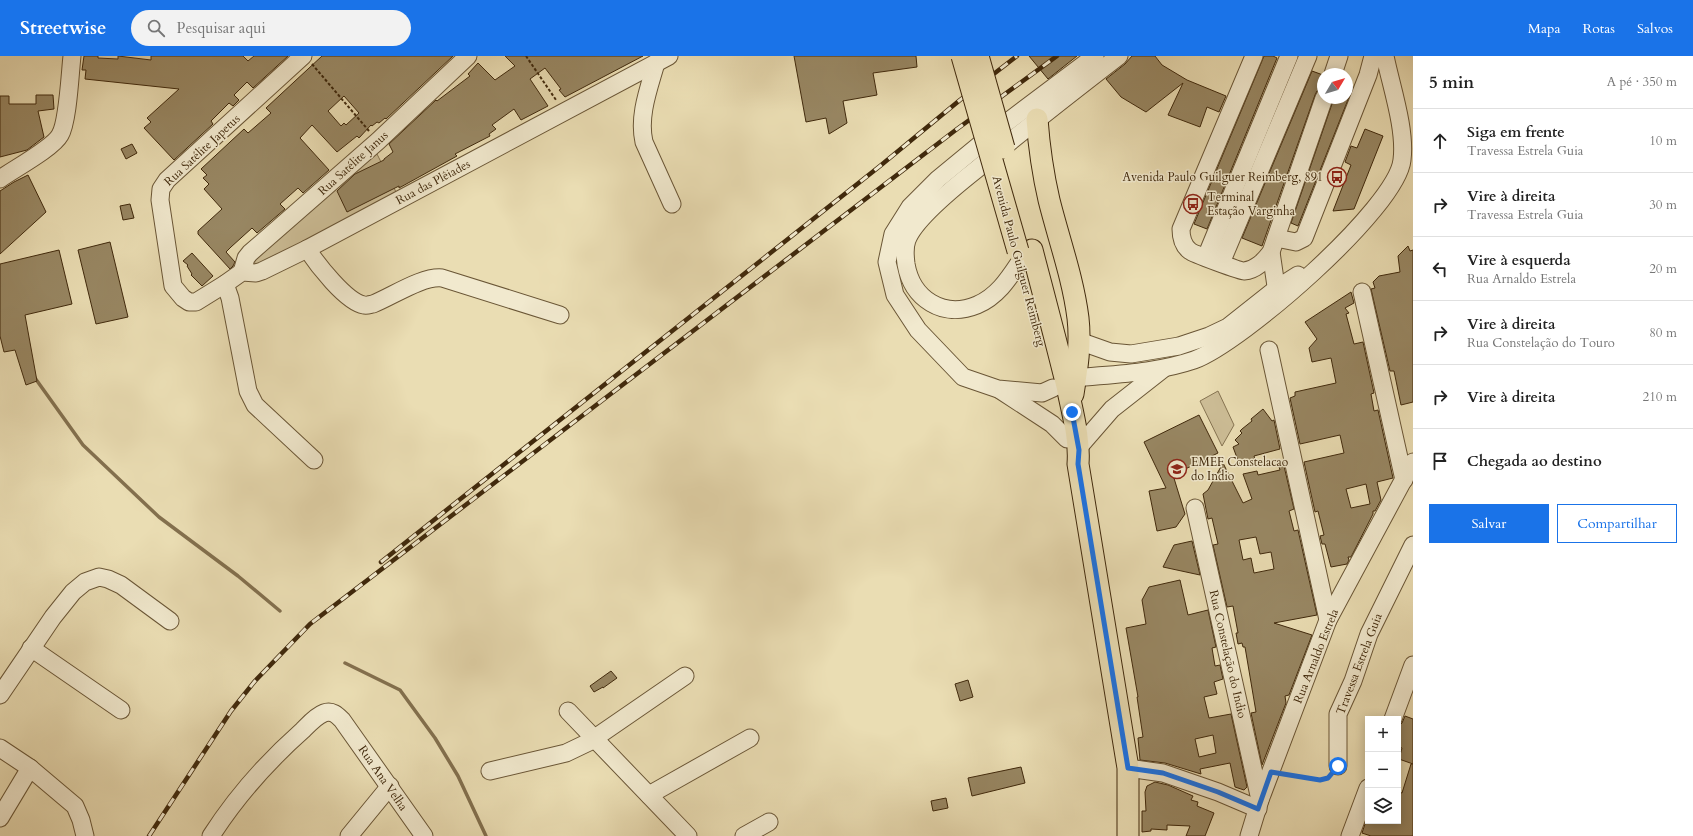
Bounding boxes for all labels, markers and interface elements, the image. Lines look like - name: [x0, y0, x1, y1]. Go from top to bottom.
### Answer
- search box: [131, 10, 411, 46]
- text: Streetwise: [20, 15, 107, 41]
- icon: search: [145, 17, 167, 39]
- text: Pesquisar aqui: [177, 18, 266, 38]
- text: Mapa: [1528, 19, 1561, 38]
- text: Rotas: [1583, 19, 1615, 38]
- text: Salvos: [1637, 19, 1673, 38]
- north arrow: [1317, 68, 1353, 104]
- text: 5 min: [1429, 71, 1474, 94]
- text: A pé · 350 m: [1607, 73, 1677, 91]
- street label: Rua Satélite Japetus: [161, 111, 243, 189]
- text: Siga em frente: [1467, 122, 1565, 142]
- street label: Rua Satélite Janus: [314, 127, 392, 199]
- icon: ahead: [1429, 130, 1451, 152]
- text: 10 m: [1649, 132, 1677, 150]
- text: Travessa Estrela Guia: [1467, 142, 1583, 160]
- street label: Rua das Plêiades: [393, 156, 473, 208]
- bus stop icon: Avenida Paulo Guilguer Reimberg, 891: [1326, 166, 1348, 188]
- place label: Avenida Paulo Guilguer Reimberg, 891: [1122, 169, 1323, 185]
- street label: Avenida Paulo Guilguer Reimberg: [989, 174, 1050, 348]
- text: Vire à direita: [1467, 186, 1555, 206]
- place label: Terminal Estação Varginha: [1207, 189, 1296, 219]
- bus stop icon: Terminal Estação Varginha: [1182, 193, 1204, 215]
- icon: right: [1429, 194, 1451, 216]
- text: 30 m: [1649, 196, 1677, 214]
- text: Travessa Estrela Guia: [1467, 206, 1583, 224]
- text: Vire à esquerda: [1467, 250, 1571, 270]
- icon: left: [1429, 258, 1451, 280]
- text: 20 m: [1649, 260, 1677, 278]
- text: Rua Arnaldo Estrela: [1467, 270, 1576, 288]
- text: Vire à direita: [1467, 314, 1555, 334]
- icon: right: [1429, 322, 1451, 344]
- text: 80 m: [1649, 324, 1677, 342]
- text: Rua Constelação do Touro: [1467, 334, 1615, 352]
- icon: right: [1429, 386, 1451, 408]
- text: Vire à direita: [1467, 387, 1555, 407]
- text: 210 m: [1643, 388, 1677, 406]
- route end: [1063, 403, 1081, 421]
- icon: arrive: [1429, 450, 1451, 472]
- text: Chegada ao destino: [1467, 451, 1602, 471]
- place label: EMEF Constelacao do Indio: [1191, 454, 1289, 484]
- school or university icon: EMEF Constelacao do Indio: [1166, 458, 1188, 480]
- button: Salvar: [1429, 504, 1549, 543]
- button: Compartilhar: [1557, 504, 1677, 543]
- street label: Rua Constelação do Indio: [1205, 588, 1251, 720]
- street label: Rua Arnaldo Estrela: [1290, 606, 1343, 706]
- street label: Travessa Estrela Guia: [1332, 610, 1386, 717]
- map controls: [1365, 716, 1401, 824]
- button: +: [1365, 716, 1401, 752]
- street label: Rua Ana Velha: [355, 742, 412, 814]
- button: −: [1365, 752, 1401, 788]
- route start: [1329, 757, 1347, 775]
- button: layers: [1365, 788, 1401, 824]

